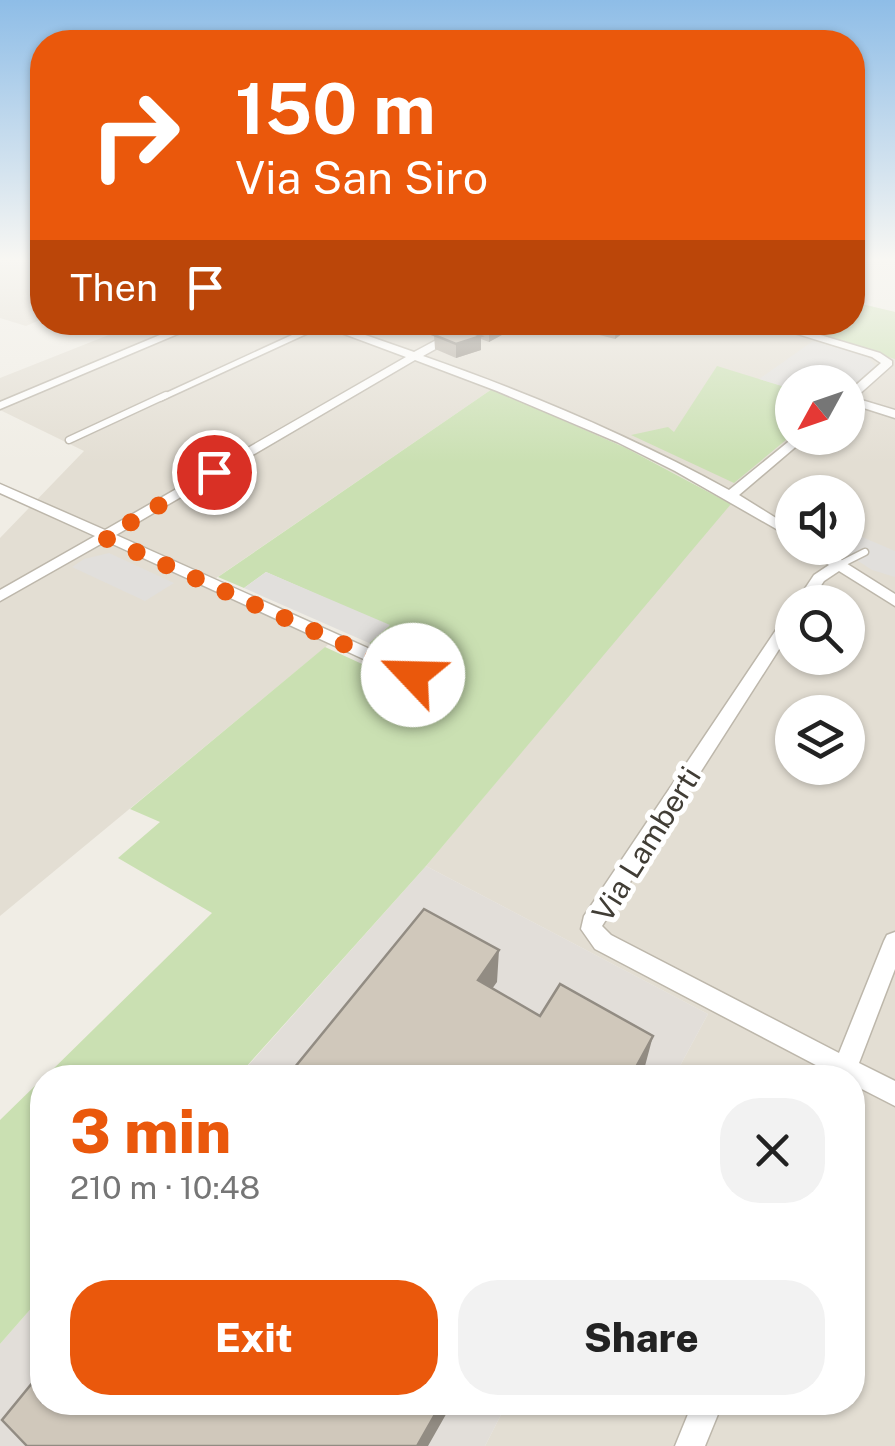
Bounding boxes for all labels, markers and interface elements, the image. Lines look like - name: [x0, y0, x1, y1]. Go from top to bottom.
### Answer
- text: 150 m: [235, 67, 436, 150]
- icon: right: [70, 70, 200, 200]
- text: Via San Siro: [235, 151, 488, 204]
- icon: arrive: [178, 260, 233, 315]
- text: Then: [70, 265, 158, 310]
- north arrow: [775, 365, 865, 455]
- map controls: [775, 365, 865, 785]
- pin: [172, 430, 257, 515]
- icon: arrive: [187, 445, 242, 500]
- button: sound: [775, 475, 865, 565]
- button: search: [775, 585, 865, 675]
- position arrow: [361, 623, 465, 727]
- button: layers: [775, 695, 865, 785]
- street label: Via Lamberti: [584, 760, 708, 928]
- text: 3 min: [70, 1096, 231, 1167]
- button: close: [720, 1098, 825, 1203]
- text: 210 m · 10:48: [70, 1169, 260, 1206]
- button: Exit: [70, 1280, 438, 1395]
- button: Share: [458, 1280, 825, 1395]

